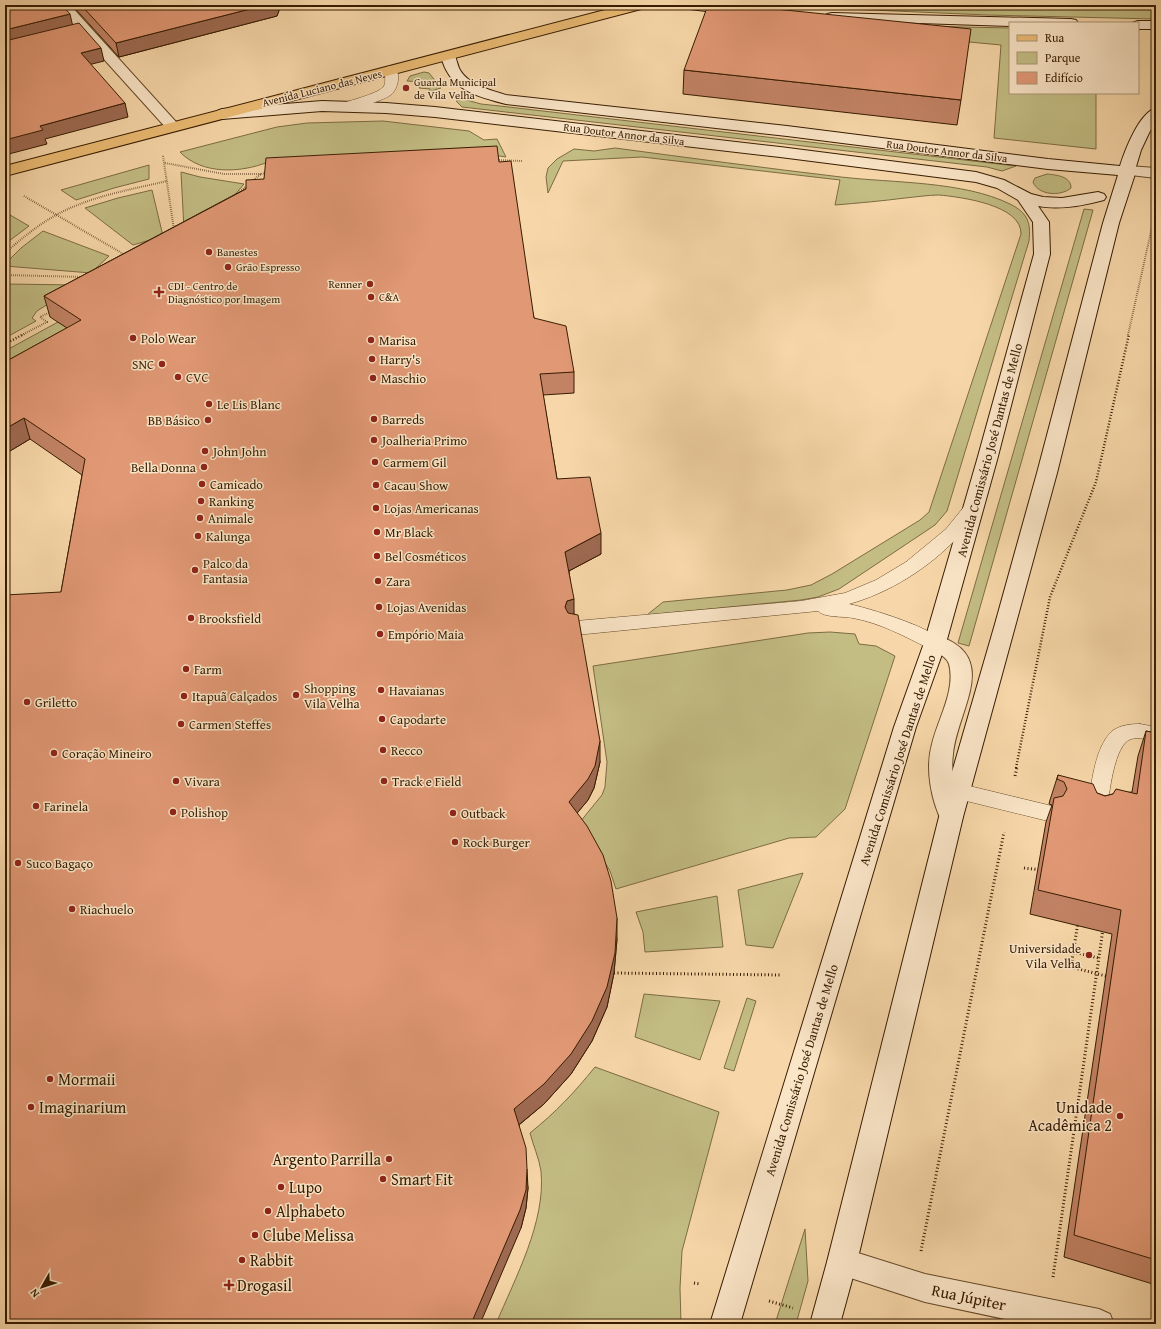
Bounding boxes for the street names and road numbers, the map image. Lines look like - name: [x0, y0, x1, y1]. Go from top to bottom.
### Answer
- street label: Avenida Luciano das Neves: [260, 65, 384, 111]
- street label: Rua Doutor Annor da Silva: [563, 119, 686, 149]
- street label: Rua Doutor Annor da Silva: [886, 136, 1009, 166]
- street label: Avenida Comissário José Dantas de Mello: [952, 341, 1027, 559]
- street label: Avenida Comissário José Dantas de Mello: [854, 652, 941, 868]
- street label: Avenida Comissário José Dantas de Mello: [760, 961, 843, 1179]
- street label: Rua Júpiter: [930, 1277, 1009, 1317]

